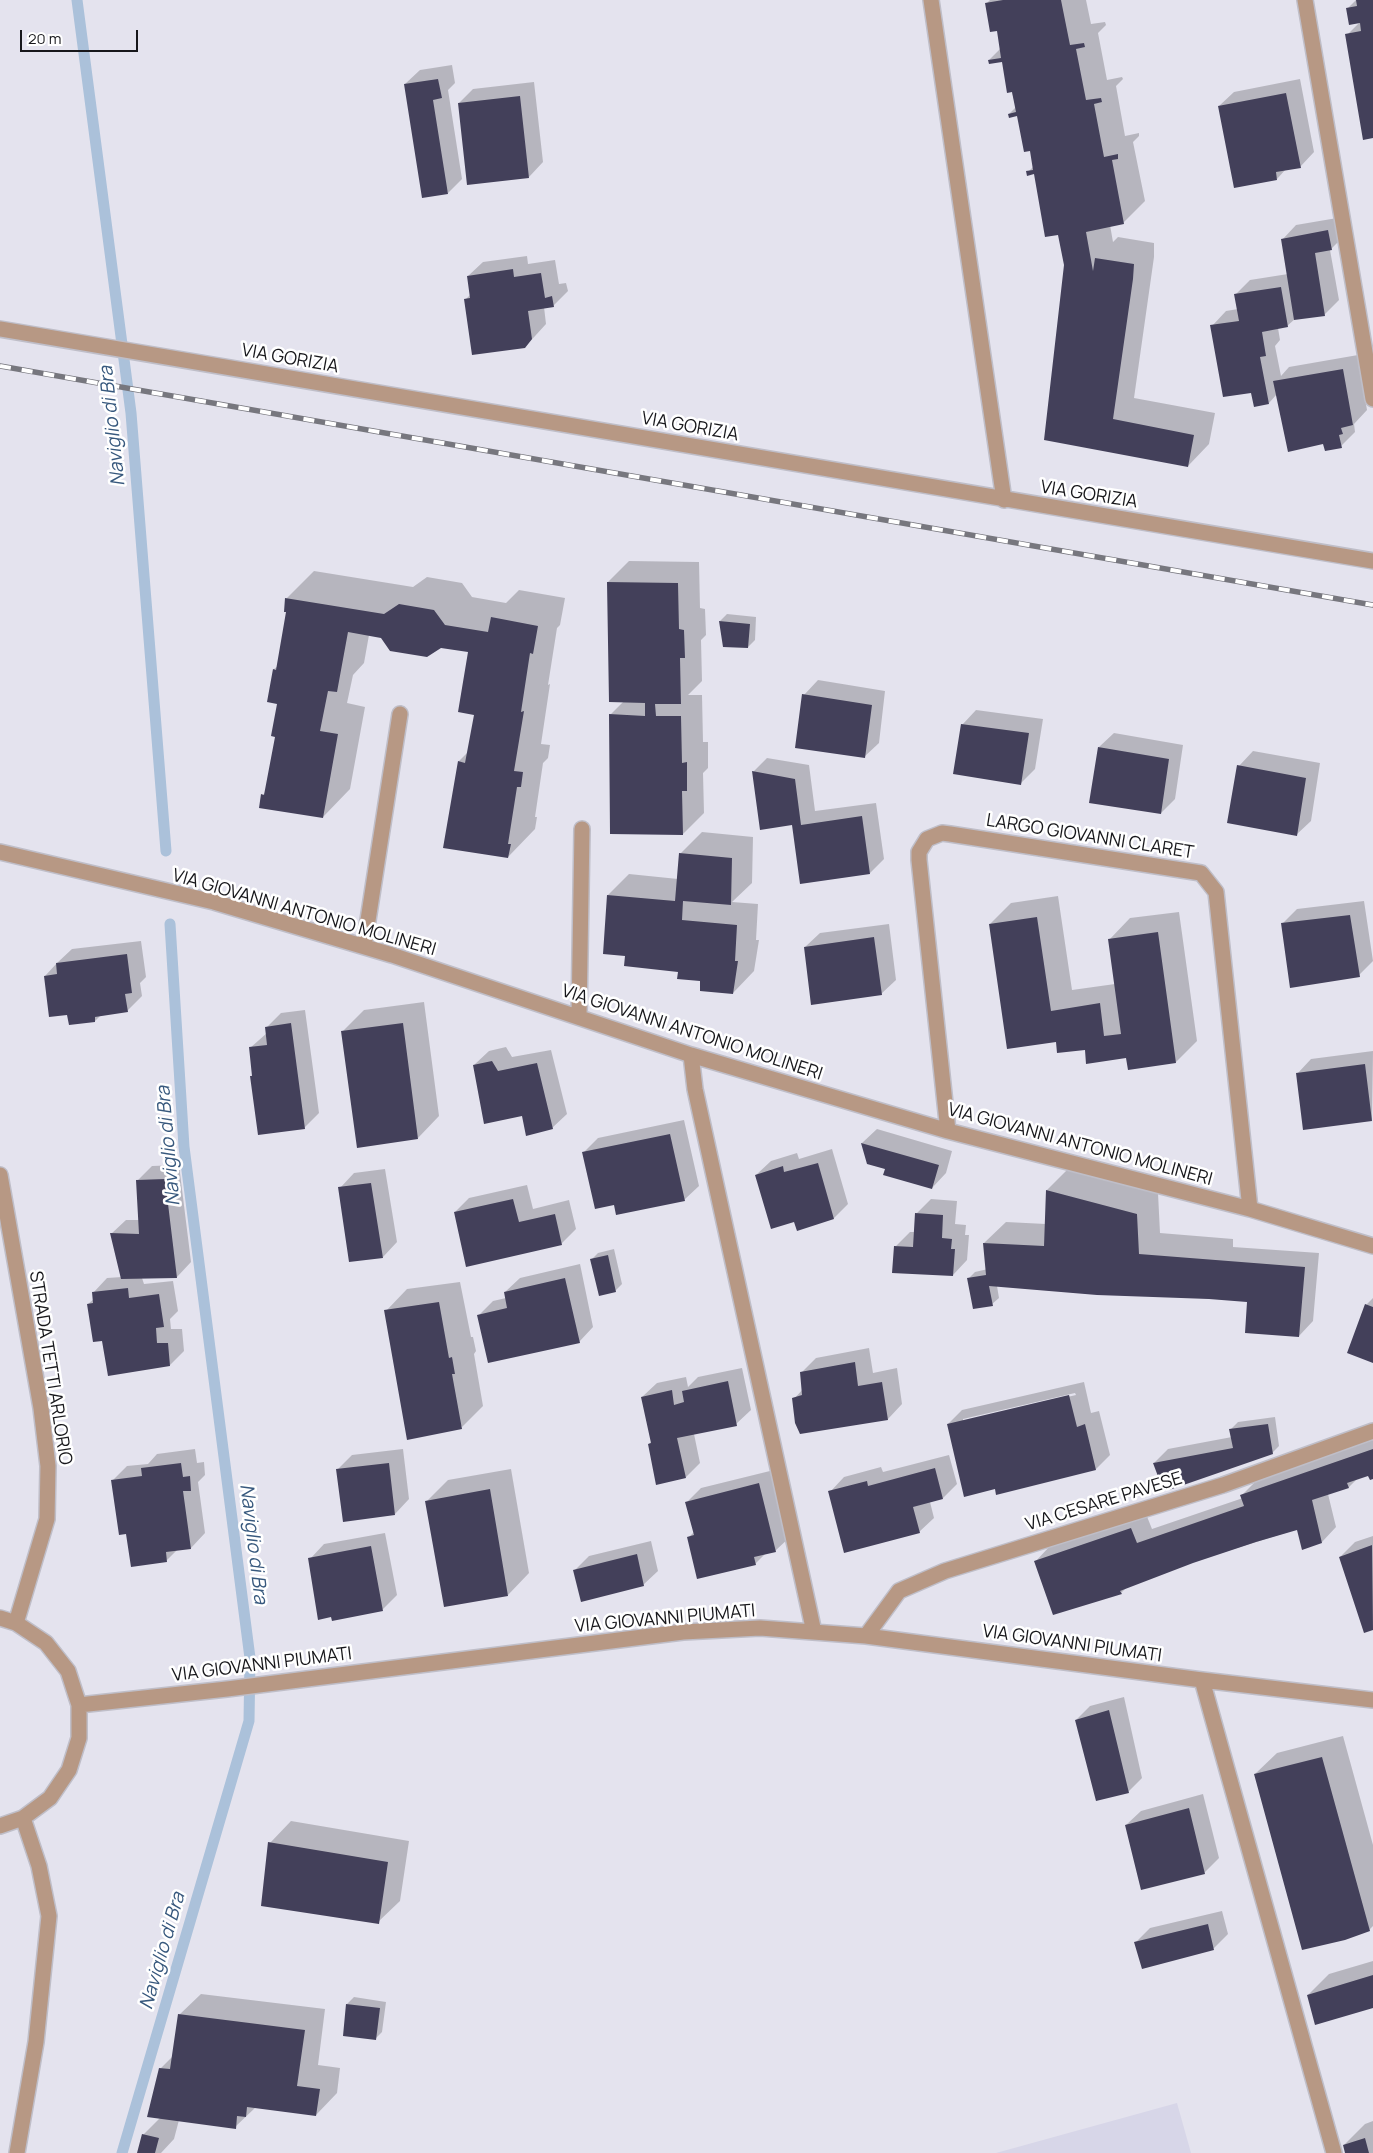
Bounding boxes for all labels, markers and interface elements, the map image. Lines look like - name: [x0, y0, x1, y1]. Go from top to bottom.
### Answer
- scale bar: [22, 20, 140, 52]
- text: 20 m: [28, 28, 61, 49]
- street label: VIA GORIZIA: [240, 340, 340, 378]
- water label: Naviglio di Bra: [95, 365, 131, 487]
- street label: VIA GORIZIA: [640, 408, 740, 446]
- street label: VIA GORIZIA: [1039, 477, 1139, 513]
- street label: LARGO GIOVANNI CLARET: [985, 810, 1195, 864]
- street label: VIA GIOVANNI ANTONIO MOLINERI: [170, 865, 438, 961]
- street label: VIA GIOVANNI ANTONIO MOLINERI: [559, 981, 825, 1085]
- water label: Naviglio di Bra: [152, 1085, 186, 1207]
- street label: VIA GIOVANNI ANTONIO MOLINERI: [945, 1099, 1215, 1191]
- street label: STRADA TETTI ARLORIO: [24, 1270, 76, 1466]
- street label: VIA CESARE PAVESE: [1023, 1468, 1185, 1536]
- water label: Naviglio di Bra: [234, 1483, 272, 1605]
- street label: VIA GIOVANNI PIUMATI: [574, 1600, 756, 1638]
- street label: VIA GIOVANNI PIUMATI: [981, 1621, 1163, 1667]
- street label: VIA GIOVANNI PIUMATI: [171, 1643, 353, 1687]
- water label: Naviglio di Bra: [135, 1890, 191, 2012]

